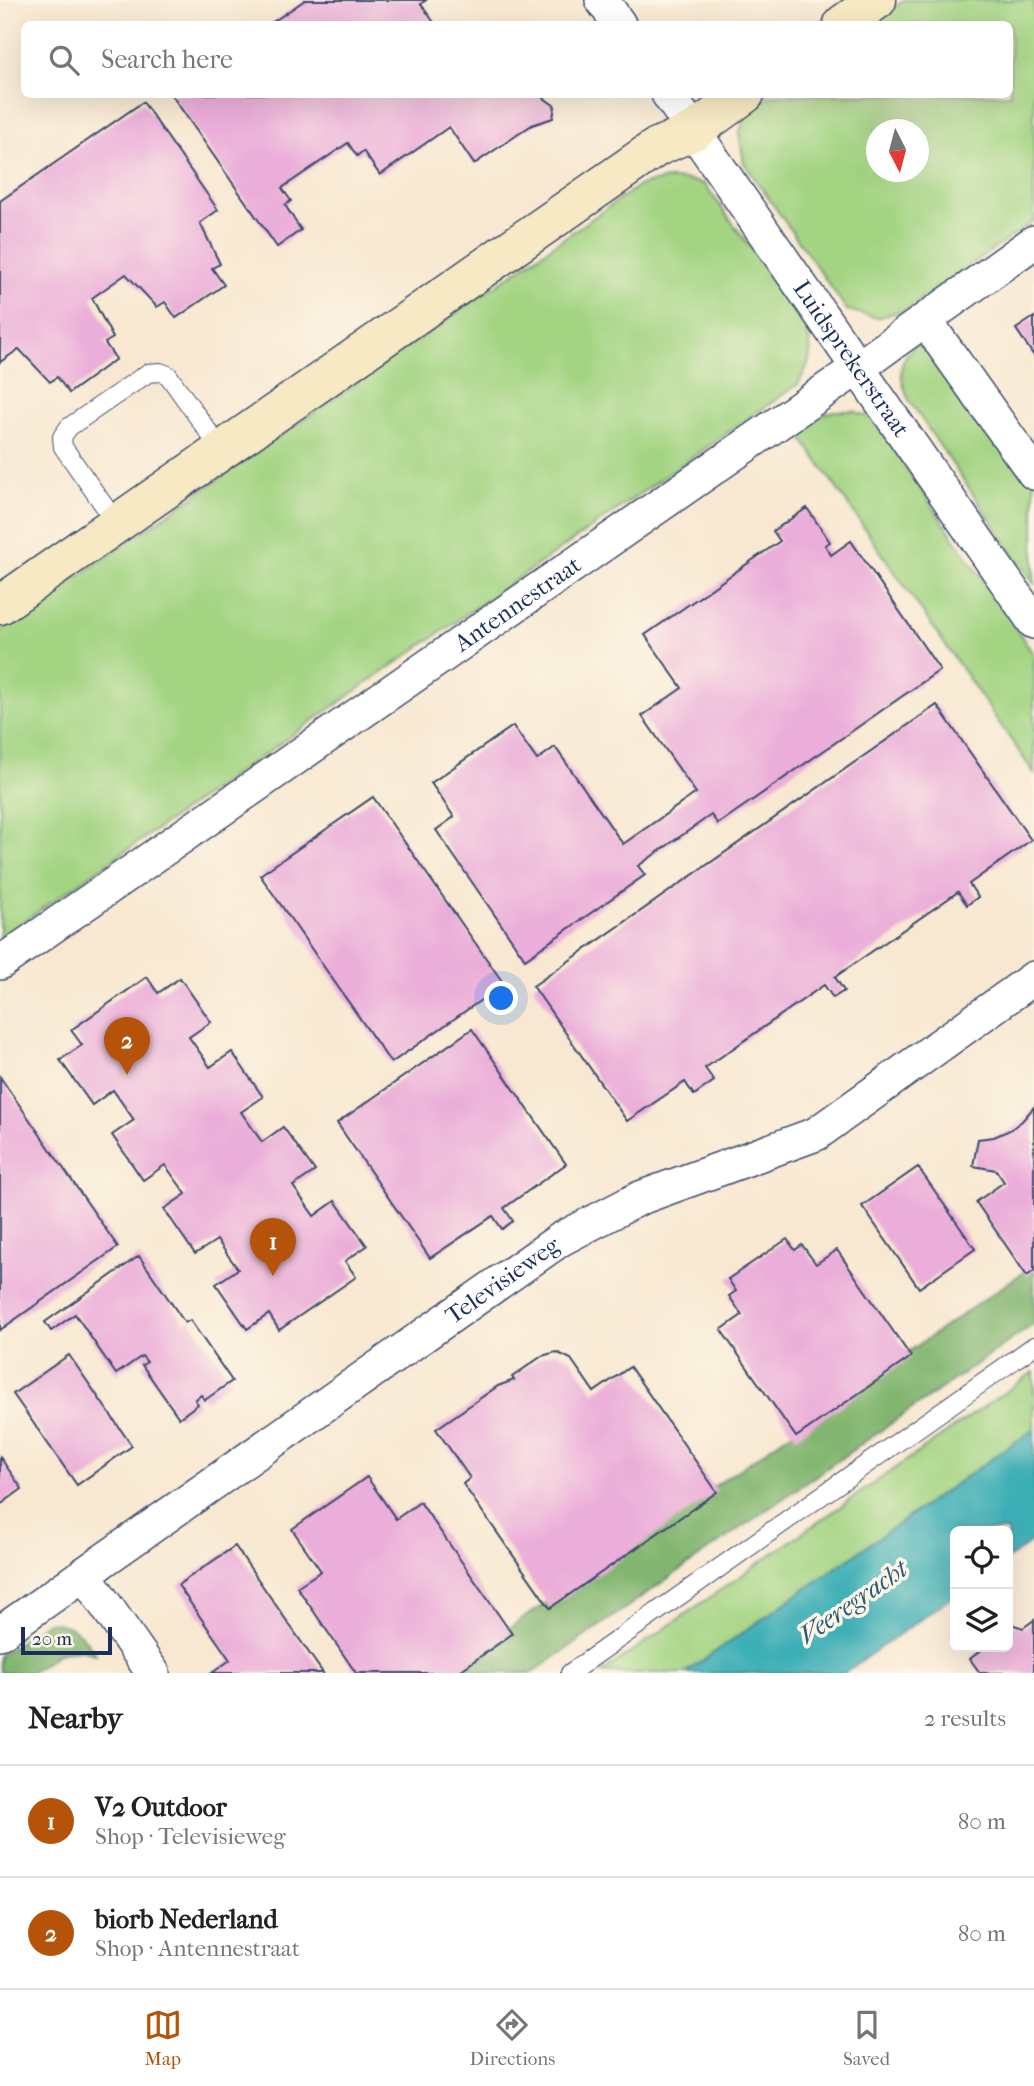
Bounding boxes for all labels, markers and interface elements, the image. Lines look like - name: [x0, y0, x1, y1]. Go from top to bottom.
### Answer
- search box: [21, 21, 1013, 98]
- icon: search: [45, 41, 83, 79]
- text: Search here: [101, 44, 233, 75]
- north arrow: [866, 119, 929, 182]
- street label: Luidsprekerstraat: [787, 275, 916, 443]
- street label: Antennestraat: [448, 550, 587, 658]
- your location: [484, 981, 518, 1015]
- pin: 2: [104, 1017, 150, 1075]
- pin: 1: [250, 1218, 296, 1276]
- street label: Televisieweg: [440, 1230, 566, 1330]
- map controls: [950, 1526, 1013, 1652]
- button: locate: [950, 1526, 1013, 1589]
- water label: Veeregracht: [793, 1552, 915, 1651]
- button: layers: [950, 1589, 1013, 1652]
- scale bar: [21, 1624, 112, 1656]
- text: 20 m: [32, 1628, 72, 1650]
- text: Nearby: [28, 1701, 123, 1736]
- text: 2 results: [924, 1705, 1006, 1732]
- text: V2 Outdoor: [95, 1792, 227, 1823]
- text: 1: [47, 1808, 55, 1835]
- text: 80 m: [958, 1808, 1006, 1835]
- text: Shop · Televisieweg: [95, 1823, 286, 1850]
- text: biorb Nederland: [95, 1904, 278, 1935]
- text: 2: [45, 1920, 57, 1947]
- text: 80 m: [958, 1920, 1006, 1947]
- text: Shop · Antennestraat: [95, 1935, 300, 1962]
- tab: Map: [144, 2006, 182, 2070]
- tab: Directions: [470, 2006, 555, 2070]
- tab: Saved: [843, 2006, 890, 2070]

